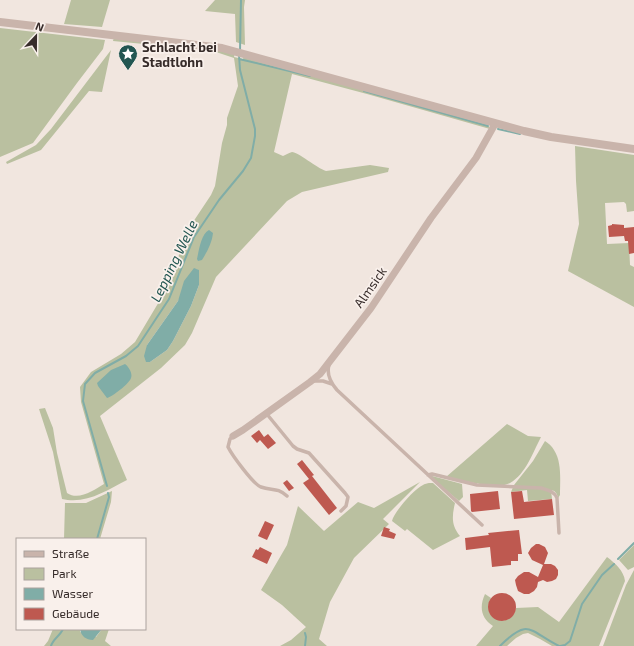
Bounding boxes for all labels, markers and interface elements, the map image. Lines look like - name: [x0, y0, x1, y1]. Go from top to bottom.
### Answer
- north arrow: [16, 16, 56, 56]
- text: N: [34, 19, 46, 34]
- place label: Schlacht bei Stadtlohn: [142, 39, 217, 70]
- place icon: Schlacht bei Stadtlohn: [117, 43, 139, 71]
- water label: Lepping Welle: [146, 216, 201, 305]
- street label: Almsick: [350, 263, 390, 310]
- legend: [16, 538, 146, 630]
- text: Straße: [52, 546, 89, 560]
- text: Park: [52, 566, 77, 580]
- text: Wasser: [52, 586, 93, 600]
- text: Gebäude: [52, 606, 100, 620]

